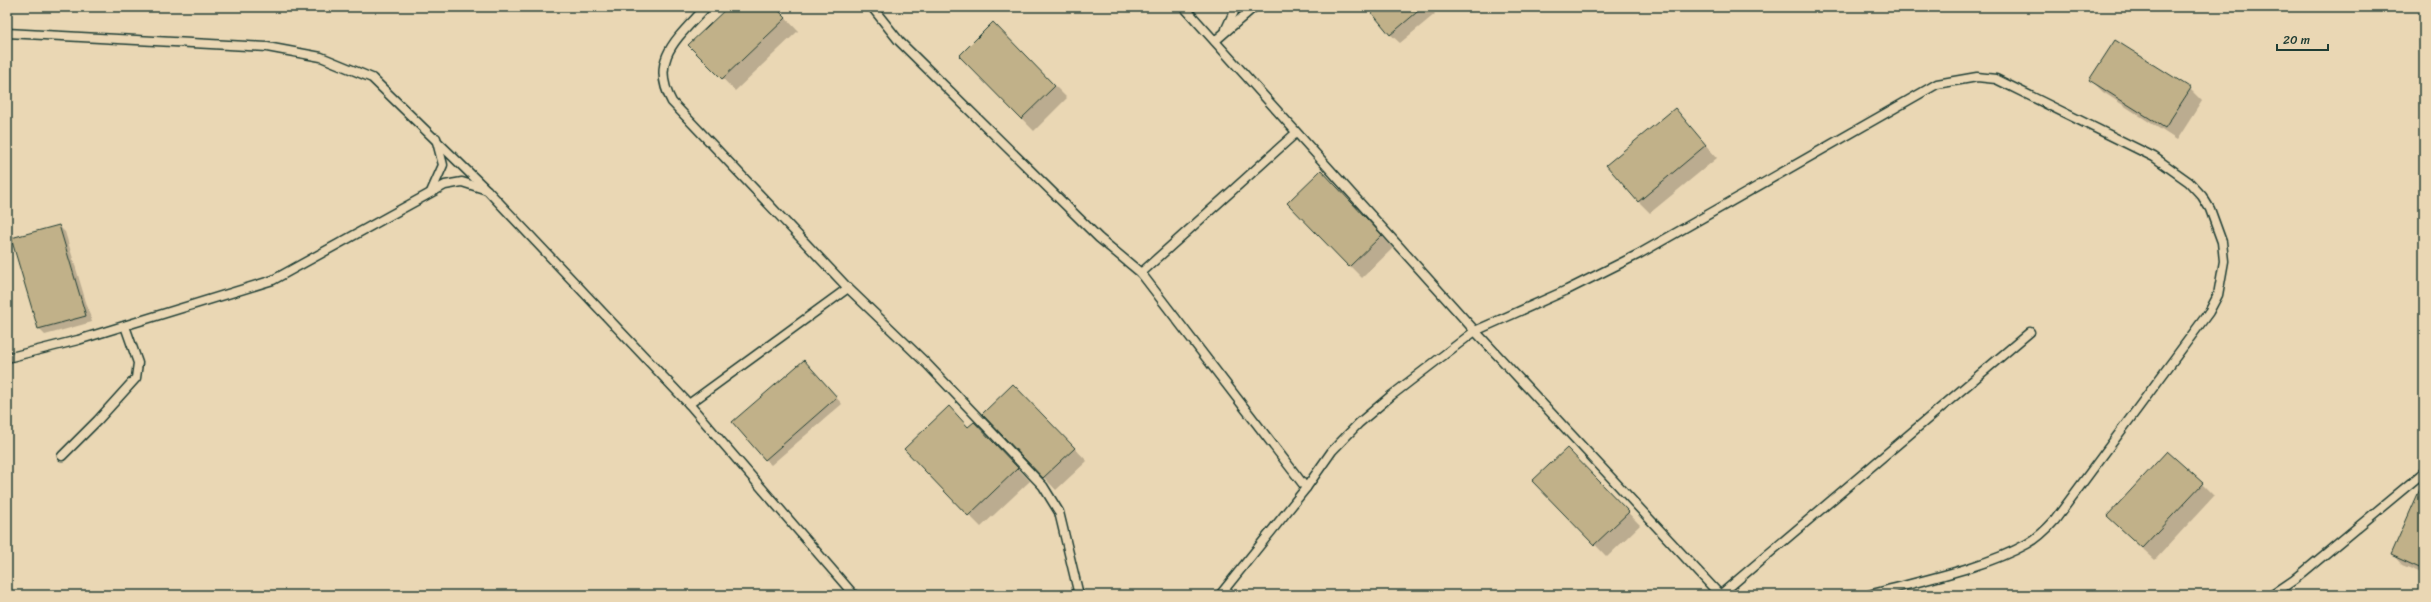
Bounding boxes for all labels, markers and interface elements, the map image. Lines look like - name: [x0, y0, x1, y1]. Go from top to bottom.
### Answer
- scale bar: [2277, 26, 2328, 52]
- text: 20 m: [2283, 29, 2310, 51]

